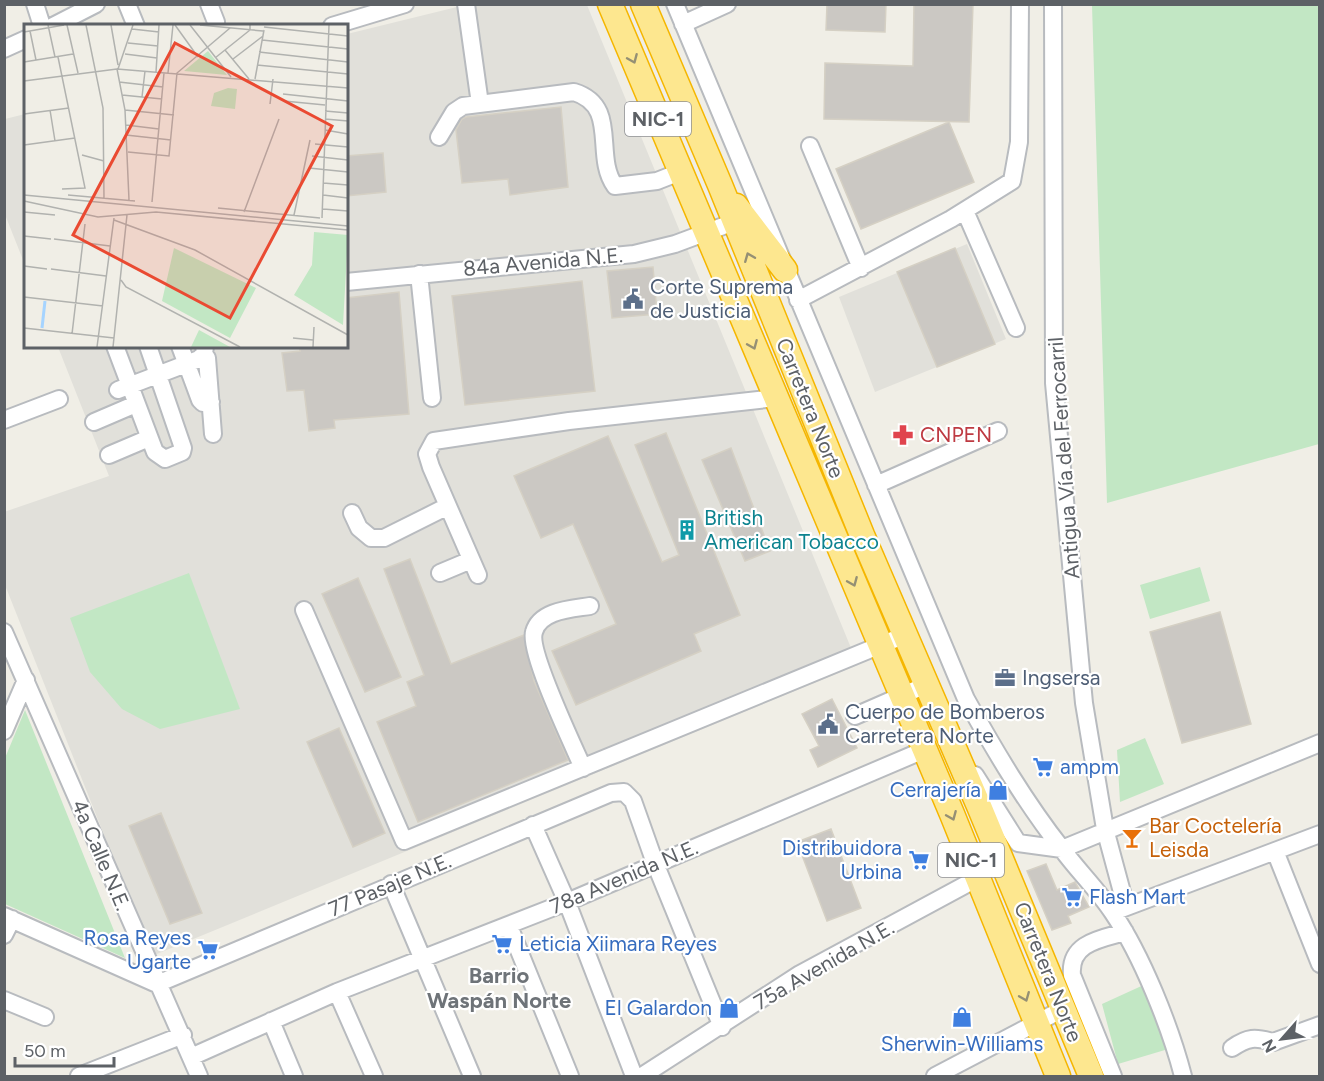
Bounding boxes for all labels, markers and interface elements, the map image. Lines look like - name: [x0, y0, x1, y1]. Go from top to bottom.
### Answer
- inset map: [24, 24, 348, 348]
- one-way arrow: [626, 52, 638, 63]
- road number: NIC-1: [625, 102, 691, 136]
- street label: 84a Avenida N.E.: [462, 242, 624, 281]
- one-way arrow: [744, 252, 756, 263]
- place label: Corte Suprema de Justicia: [650, 274, 793, 323]
- public building icon: Corte Suprema de Justicia: [621, 287, 645, 311]
- street label: Carretera Norte: [771, 334, 850, 481]
- street label: Antigua Vía del Ferrocarril: [1043, 336, 1084, 580]
- one-way arrow: [746, 338, 758, 349]
- place label: CNPEN: [920, 422, 992, 447]
- pharmacy icon: CNPEN: [891, 423, 915, 447]
- place label: British American Tobacco: [704, 505, 879, 554]
- building icon: British American Tobacco: [675, 518, 699, 542]
- one-way arrow: [846, 576, 858, 587]
- place label: Ingsersa: [1022, 665, 1101, 690]
- office icon: Ingsersa: [993, 666, 1017, 690]
- place label: Cuerpo de Bomberos Carretera Norte: [845, 699, 1045, 748]
- public building icon: Cuerpo de Bomberos Carretera Norte: [816, 712, 840, 736]
- place label: ampm: [1060, 754, 1119, 779]
- supermarket icon: ampm: [1031, 755, 1055, 779]
- place label: Cerrajería: [890, 777, 981, 802]
- shop icon: Cerrajería: [986, 778, 1010, 802]
- street label: 4a Calle N.E.: [67, 796, 136, 914]
- one-way arrow: [945, 809, 957, 820]
- place label: Bar Coctelería Leisda: [1149, 813, 1282, 862]
- bar icon: Bar Coctelería Leisda: [1120, 826, 1144, 850]
- street label: 78a Avenida N.E.: [546, 834, 702, 919]
- place label: Distribuidora Urbina: [782, 835, 902, 884]
- road number: NIC-1: [938, 843, 1004, 877]
- street label: 77 Pasaje N.E.: [325, 848, 455, 922]
- supermarket icon: Distribuidora Urbina: [907, 848, 931, 872]
- place label: Flash Mart: [1089, 884, 1186, 909]
- supermarket icon: Flash Mart: [1060, 885, 1084, 909]
- street label: Carretera Norte: [1009, 898, 1088, 1045]
- street label: 75a Avenida N.E.: [749, 914, 898, 1015]
- place label: Rosa Reyes Ugarte: [84, 925, 191, 974]
- place label: Leticia Xiimara Reyes: [519, 931, 717, 956]
- supermarket icon: Leticia Xiimara Reyes: [490, 932, 514, 956]
- supermarket icon: Rosa Reyes Ugarte: [196, 938, 220, 962]
- district label: Barrio Waspán Norte: [427, 962, 571, 1014]
- one-way arrow: [1018, 990, 1030, 1001]
- place label: El Galardon: [604, 995, 712, 1020]
- shop icon: El Galardon: [717, 996, 741, 1020]
- shop icon: Sherwin-Williams: [950, 1005, 974, 1029]
- north arrow: [1252, 1009, 1312, 1069]
- scale bar: [15, 1030, 114, 1068]
- place label: Sherwin-Williams: [881, 1031, 1043, 1056]
- text: N: [1258, 1036, 1280, 1056]
- text: 50 m: [24, 1040, 66, 1062]

